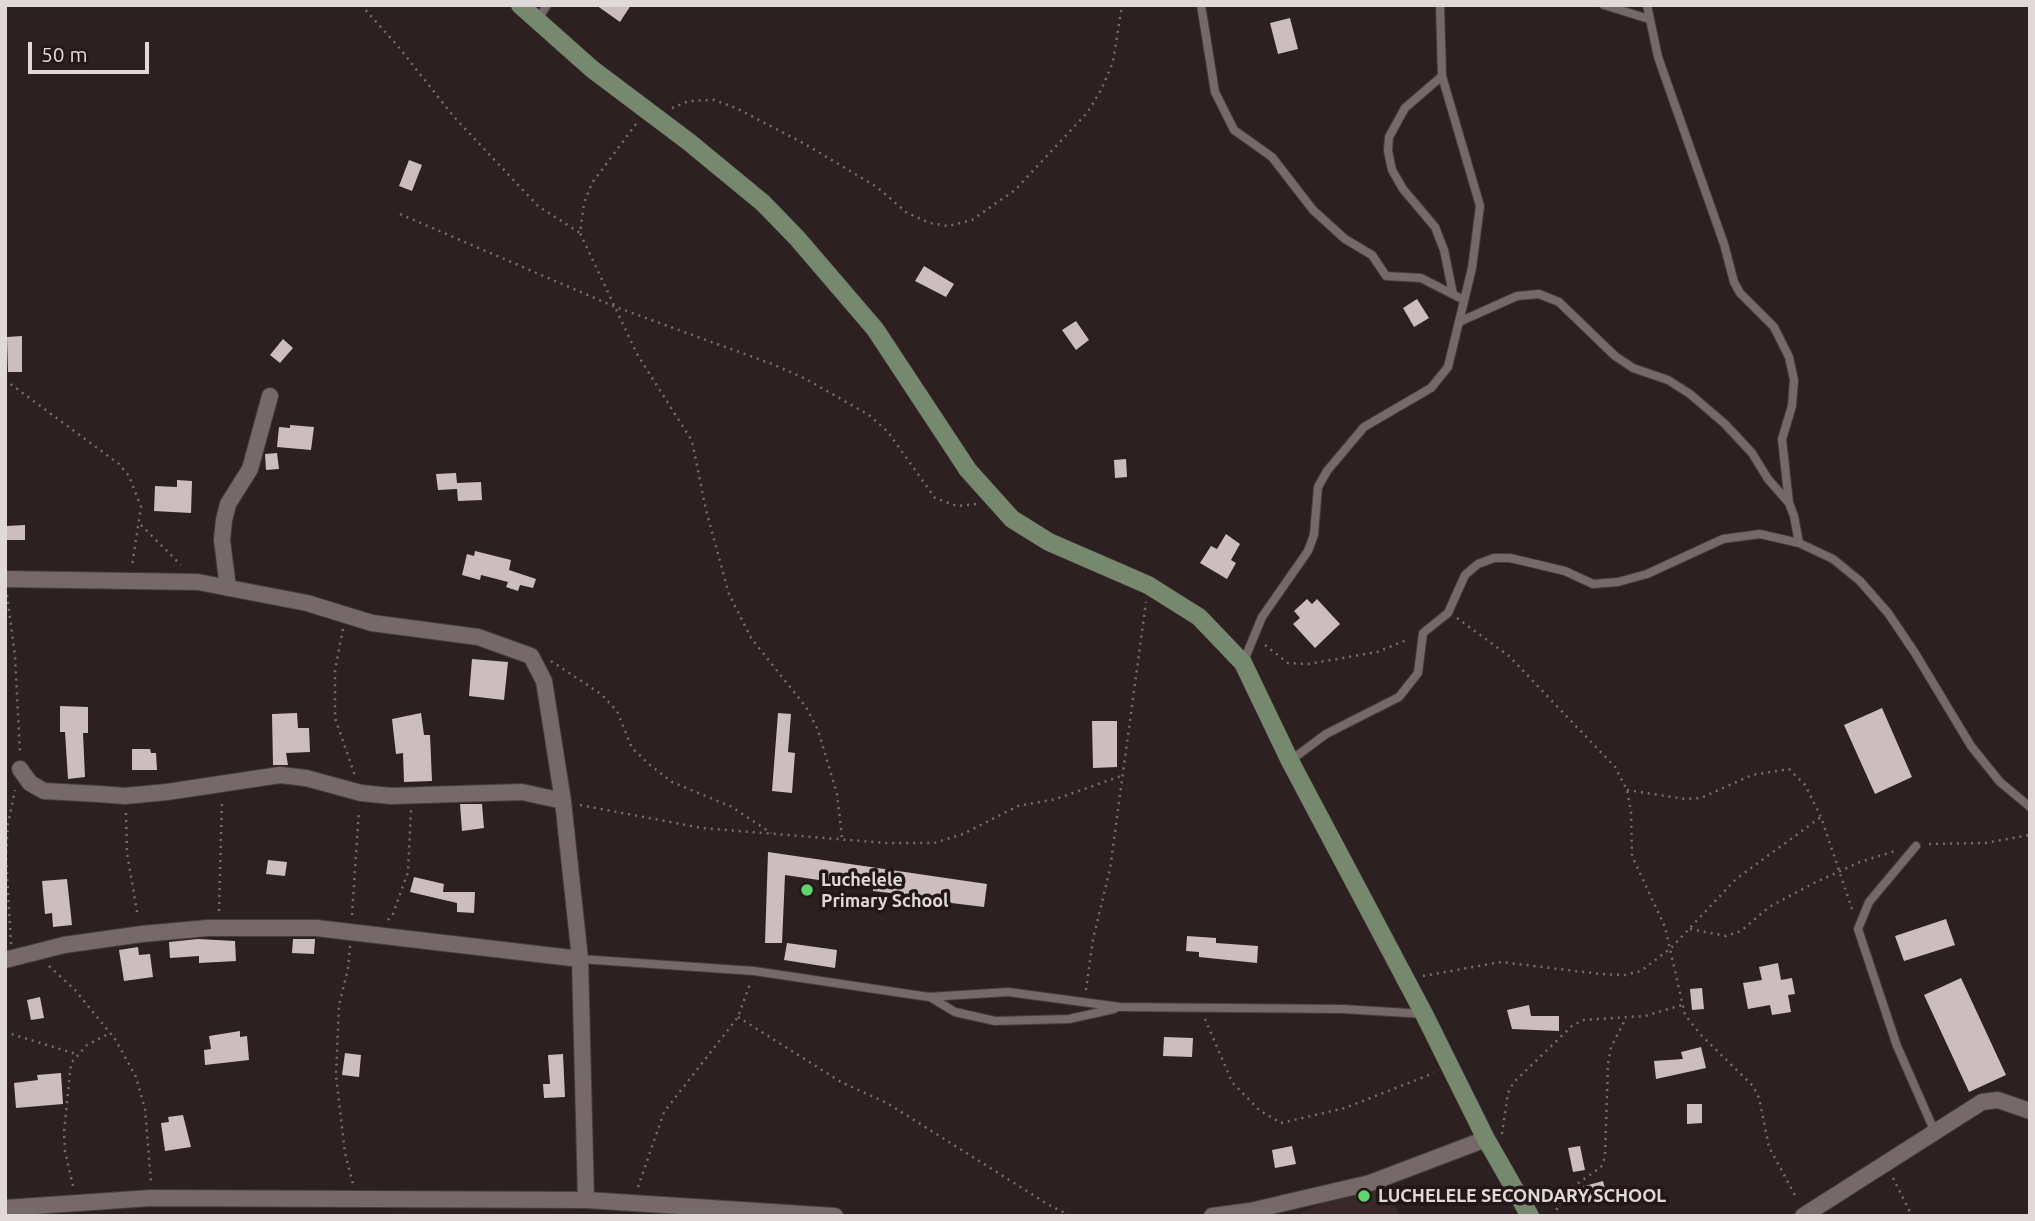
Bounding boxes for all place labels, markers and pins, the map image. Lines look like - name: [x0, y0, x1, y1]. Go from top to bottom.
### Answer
- place label: Luchelele Primary School: [821, 869, 949, 912]
- marker: Luchelele Primary School: [799, 882, 815, 898]
- place label: LUCHELELE SECONDARY SCHOOL: [1378, 1185, 1666, 1207]
- marker: LUCHELELE SECONDARY SCHOOL: [1356, 1188, 1372, 1204]

